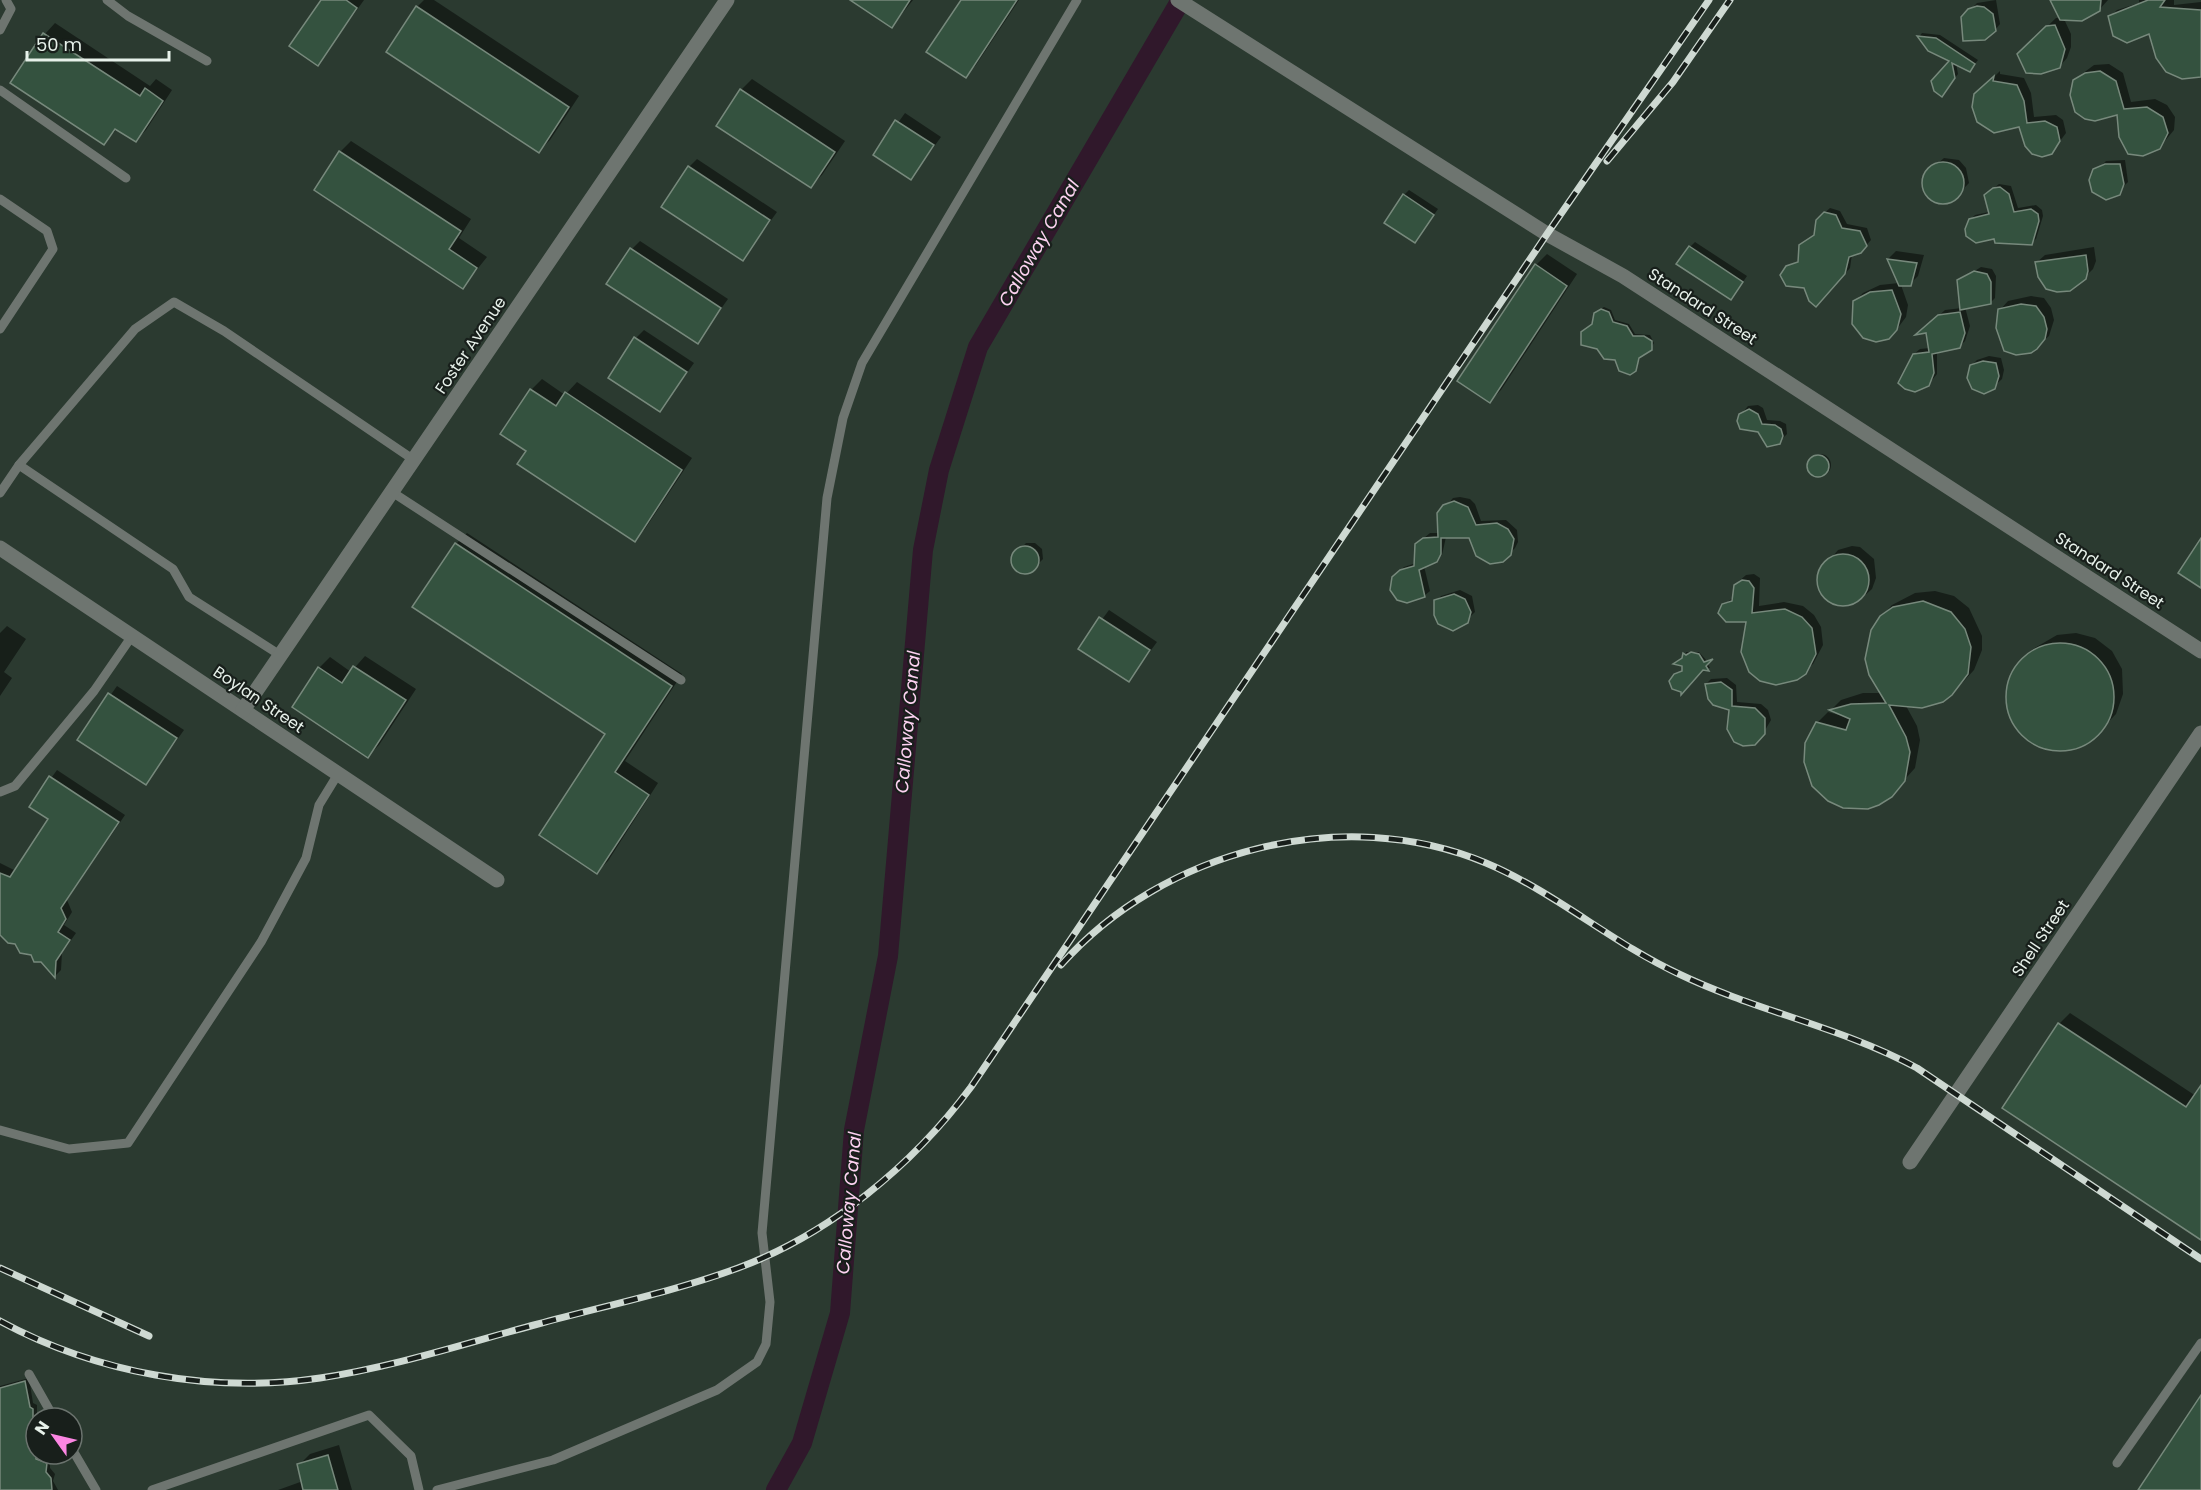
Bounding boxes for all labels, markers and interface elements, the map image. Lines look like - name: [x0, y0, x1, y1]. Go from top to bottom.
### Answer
- scale bar: [27, 24, 170, 62]
- text: 50 m: [36, 32, 82, 57]
- water label: Calloway Canal: [992, 174, 1085, 311]
- street label: Standard Street: [1644, 263, 1762, 350]
- street label: Foster Avenue: [429, 292, 512, 398]
- street label: Standard Street: [2051, 527, 2169, 614]
- water label: Calloway Canal: [889, 649, 926, 794]
- street label: Boylan Street: [209, 660, 309, 738]
- street label: Shell Street: [2006, 895, 2075, 981]
- water label: Calloway Canal: [830, 1130, 867, 1275]
- north arrow: [24, 1406, 84, 1466]
- text: N: [29, 1416, 55, 1439]

